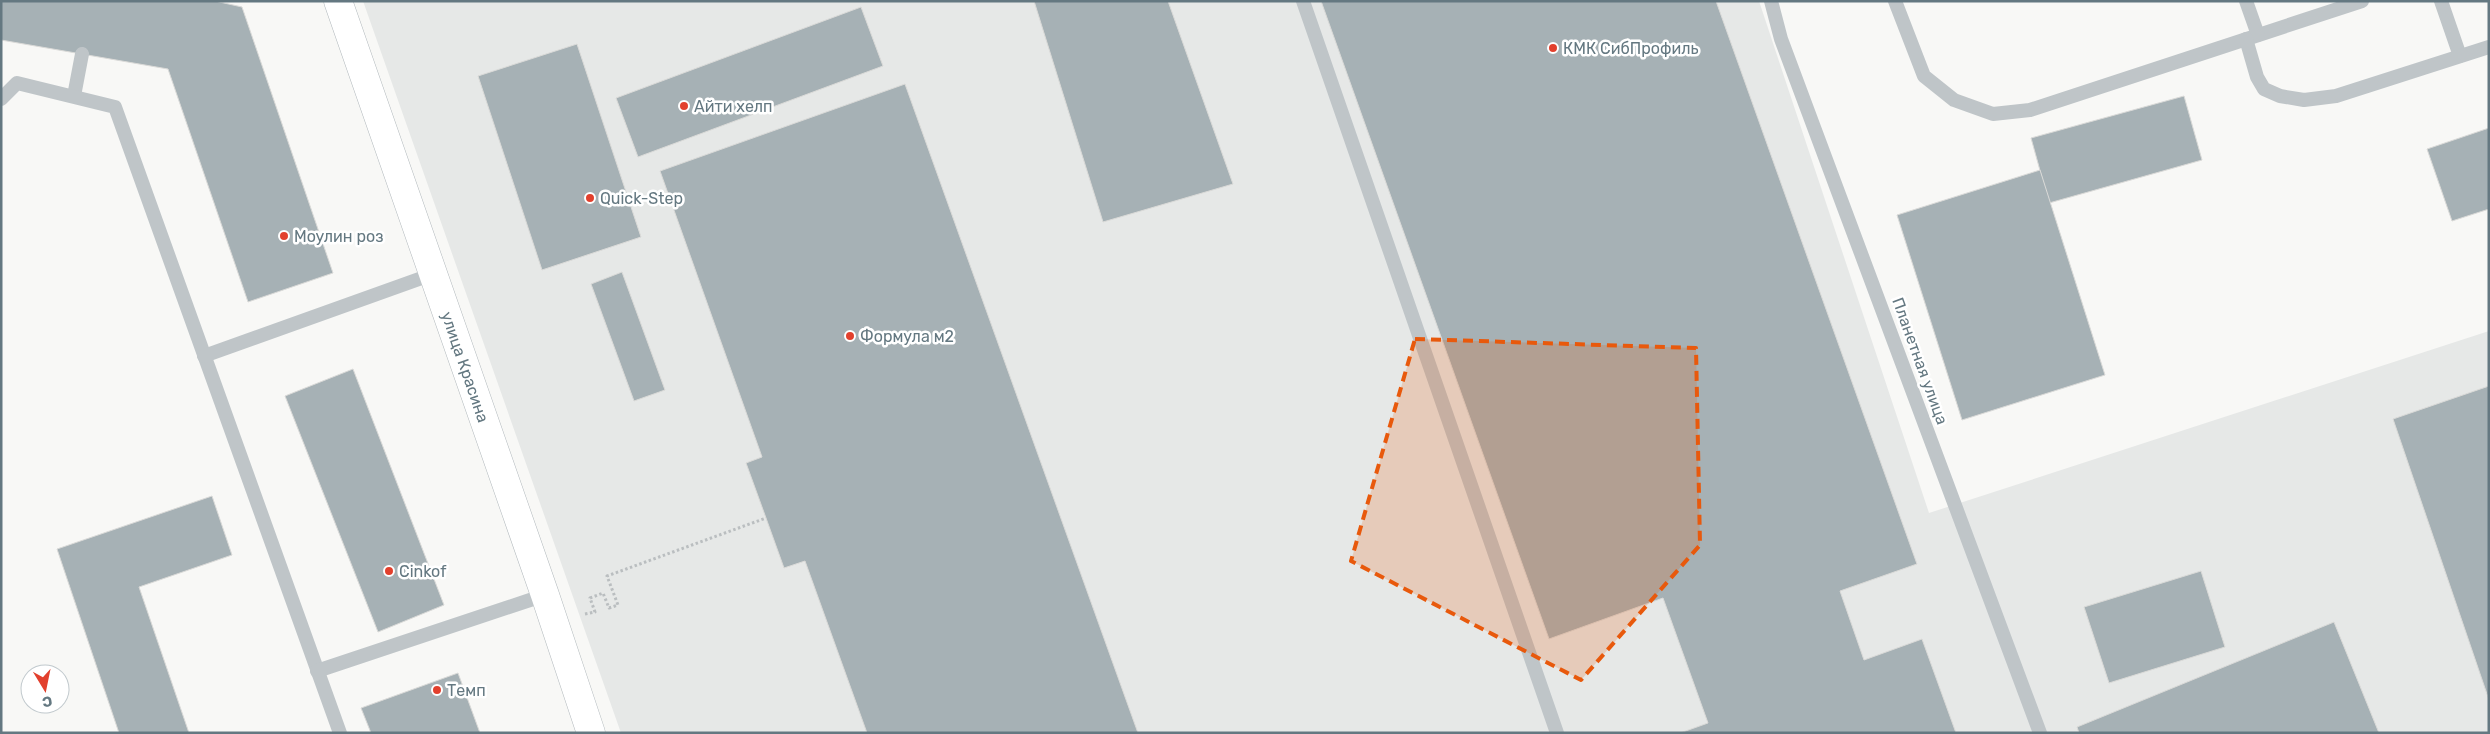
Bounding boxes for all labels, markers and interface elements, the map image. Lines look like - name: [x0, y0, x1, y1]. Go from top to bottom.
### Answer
- place label: КМК СибПрофиль: [1563, 39, 1698, 58]
- marker: КМК СибПрофиль: [1547, 42, 1559, 54]
- place label: Айти хелп: [694, 97, 773, 116]
- marker: Айти хелп: [678, 100, 690, 112]
- place label: Quick-Step: [600, 189, 683, 208]
- marker: Quick-Step: [584, 192, 596, 204]
- place label: Моулин роз: [294, 227, 383, 246]
- marker: Моулин роз: [278, 230, 290, 242]
- street label: Планетная улица: [1888, 295, 1952, 427]
- street label: улица Красина: [437, 309, 493, 425]
- place label: Формула м2: [860, 327, 954, 346]
- marker: Формула м2: [844, 330, 856, 342]
- place label: Cinkof: [399, 562, 447, 581]
- marker: Cinkof: [383, 565, 395, 577]
- north arrow: [20, 664, 70, 714]
- place label: Темп: [447, 681, 486, 700]
- marker: Темп: [431, 684, 443, 696]
- text: С: [41, 692, 53, 711]

